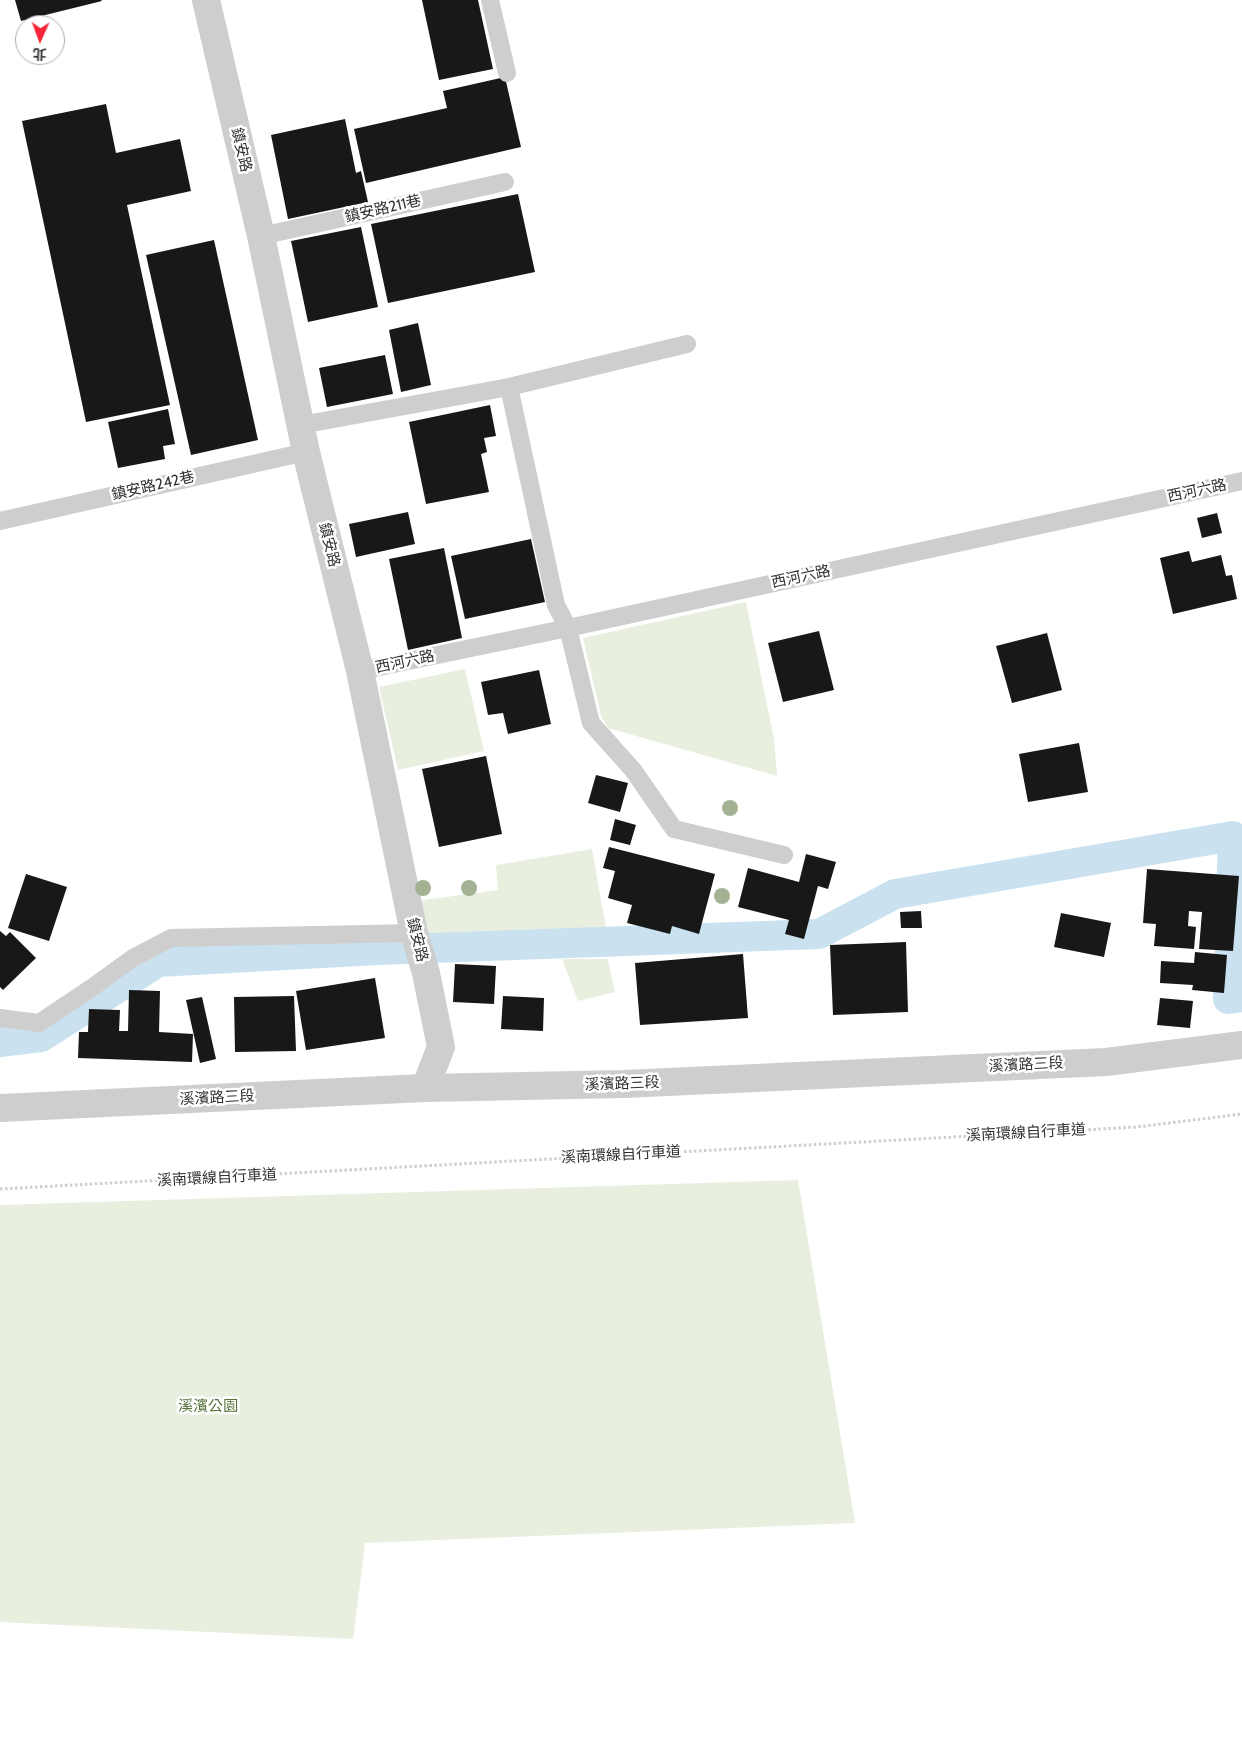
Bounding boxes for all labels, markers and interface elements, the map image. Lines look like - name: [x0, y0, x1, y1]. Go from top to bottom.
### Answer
- north arrow: [15, 15, 65, 65]
- text: 北: [32, 45, 47, 63]
- street label: 鎮安路: [227, 126, 255, 174]
- street label: 鎮安路211巷: [343, 191, 423, 227]
- street label: 鎮安路242巷: [110, 468, 196, 504]
- street label: 西河六路: [1166, 476, 1228, 506]
- street label: 鎮安路: [315, 521, 343, 569]
- street label: 西河六路: [770, 562, 832, 592]
- street label: 西河六路: [374, 647, 436, 677]
- street label: 鎮安路: [403, 916, 431, 964]
- street label: 溪濱路三段: [988, 1054, 1064, 1076]
- street label: 溪濱路三段: [584, 1074, 660, 1094]
- street label: 溪濱路三段: [179, 1087, 255, 1109]
- street label: 溪南環線自行車道: [966, 1121, 1086, 1145]
- street label: 溪南環線自行車道: [561, 1143, 681, 1167]
- street label: 溪南環線自行車道: [157, 1166, 277, 1190]
- park label: 溪濱公園: [178, 1398, 238, 1416]

